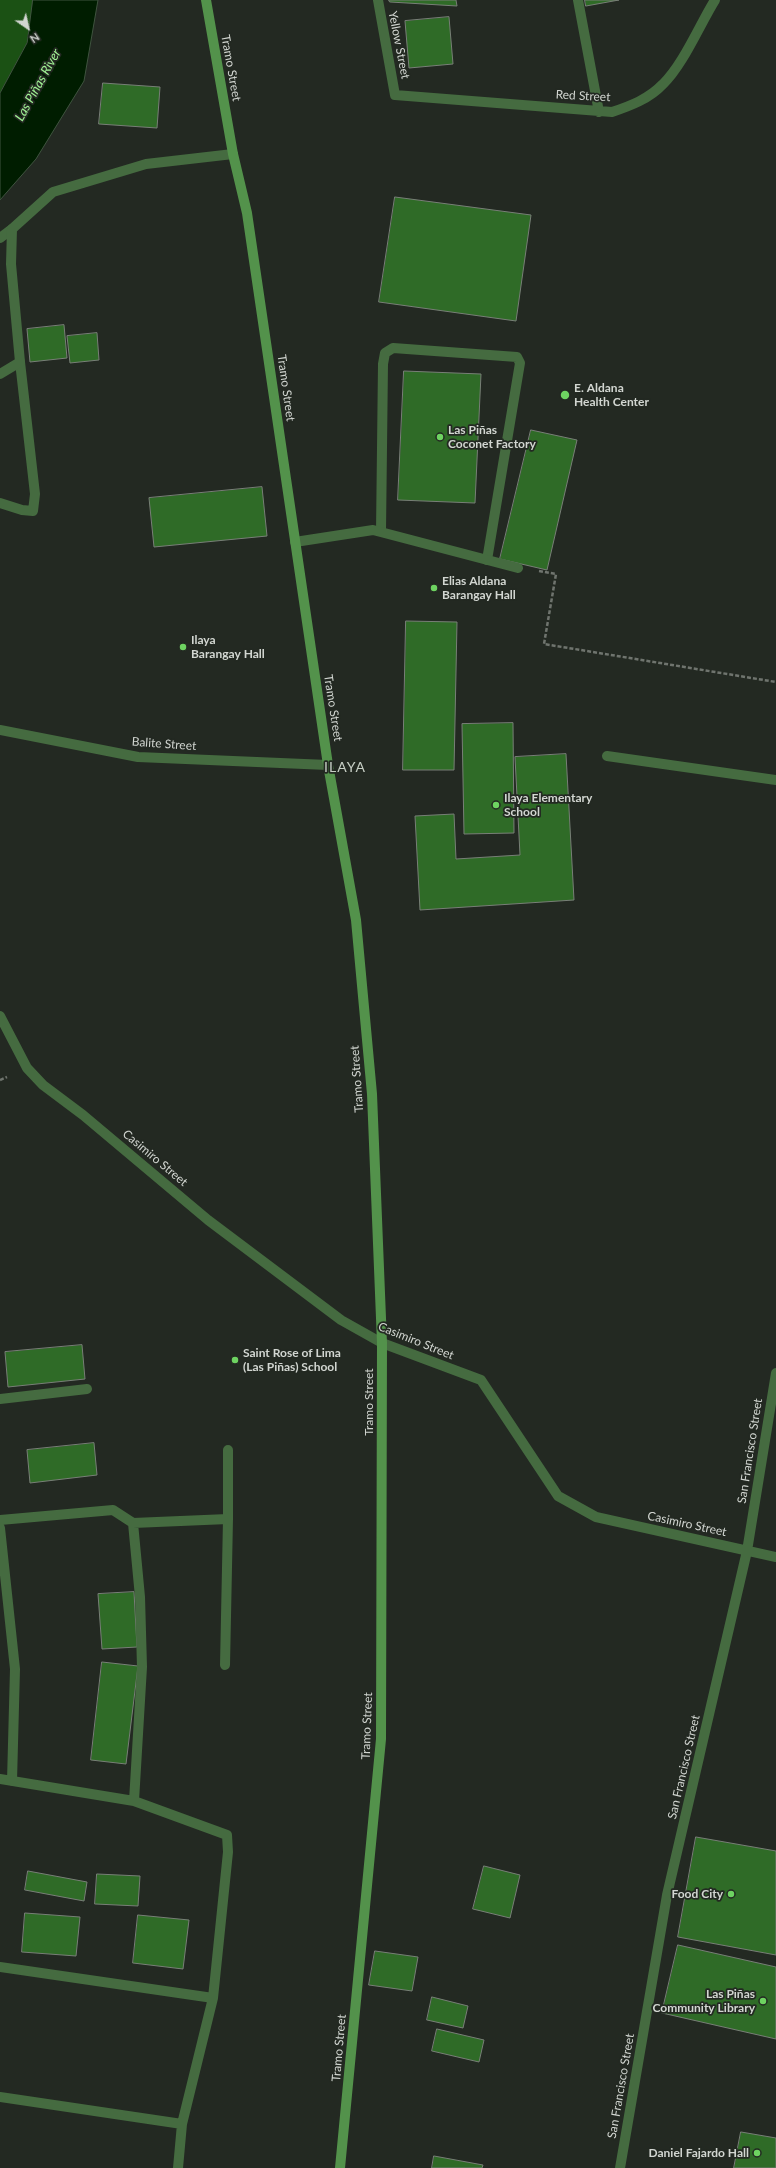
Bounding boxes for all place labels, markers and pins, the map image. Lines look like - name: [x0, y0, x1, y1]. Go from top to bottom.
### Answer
- place label: E. Aldana Health Center: [574, 381, 649, 409]
- marker: E. Aldana Health Center: [559, 389, 571, 401]
- place label: Las Piñas Coconet Factory: [448, 423, 536, 451]
- marker: Las Piñas Coconet Factory: [435, 432, 445, 442]
- place label: Elias Aldana Barangay Hall: [442, 574, 516, 602]
- marker: Elias Aldana Barangay Hall: [429, 583, 439, 593]
- place label: Ilaya Barangay Hall: [191, 633, 265, 661]
- marker: Ilaya Barangay Hall: [178, 642, 188, 652]
- place label: Ilaya Elementary School: [504, 791, 592, 819]
- marker: Ilaya Elementary School: [491, 800, 501, 810]
- place label: Saint Rose of Lima (Las Piñas) School: [243, 1346, 341, 1374]
- marker: Saint Rose of Lima (Las Piñas) School: [230, 1355, 240, 1365]
- place label: Food City: [671, 1887, 723, 1901]
- marker: Food City: [726, 1889, 736, 1899]
- place label: Las Piñas Community Library: [653, 1987, 755, 2015]
- marker: Las Piñas Community Library: [758, 1996, 768, 2006]
- place label: Daniel Fajardo Hall: [649, 2146, 749, 2160]
- marker: Daniel Fajardo Hall: [752, 2148, 762, 2158]

